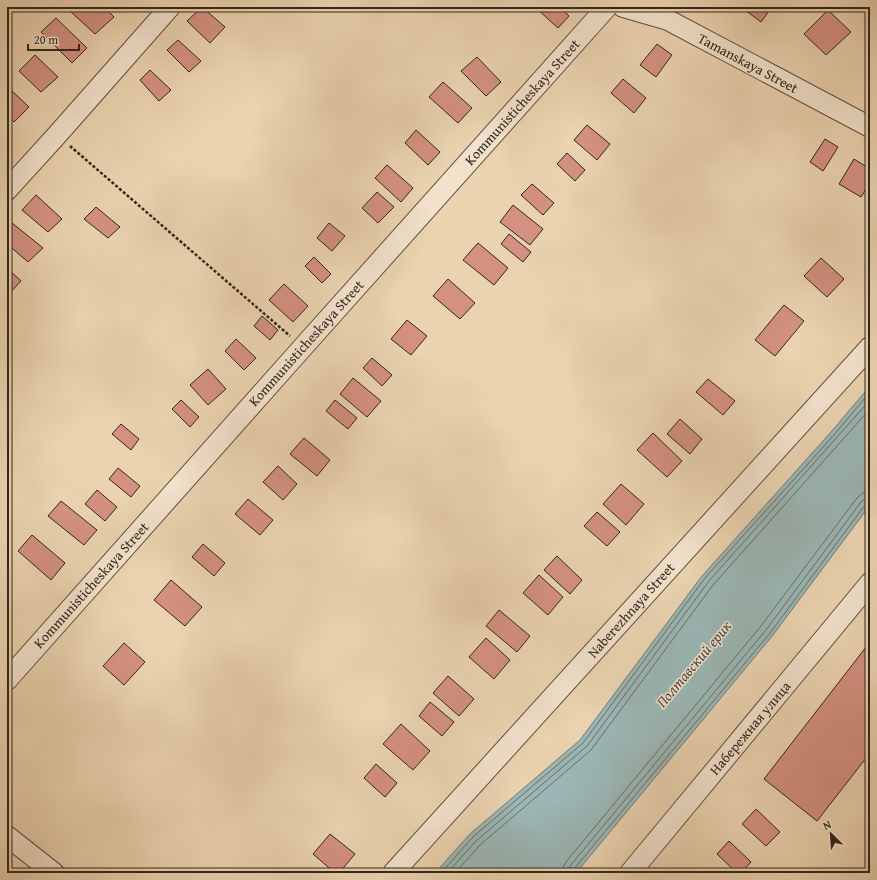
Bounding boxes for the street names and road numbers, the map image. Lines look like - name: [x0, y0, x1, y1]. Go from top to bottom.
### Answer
- street label: Tamanskaya Street: [694, 28, 802, 98]
- street label: Kommunisticheskaya Street: [460, 34, 584, 170]
- street label: Kommunisticheskaya Street: [244, 275, 368, 411]
- street label: Kommunisticheskaya Street: [29, 517, 153, 653]
- street label: Naberezhnaya Street: [583, 558, 679, 662]
- street label: Набережная улица: [705, 677, 795, 779]

